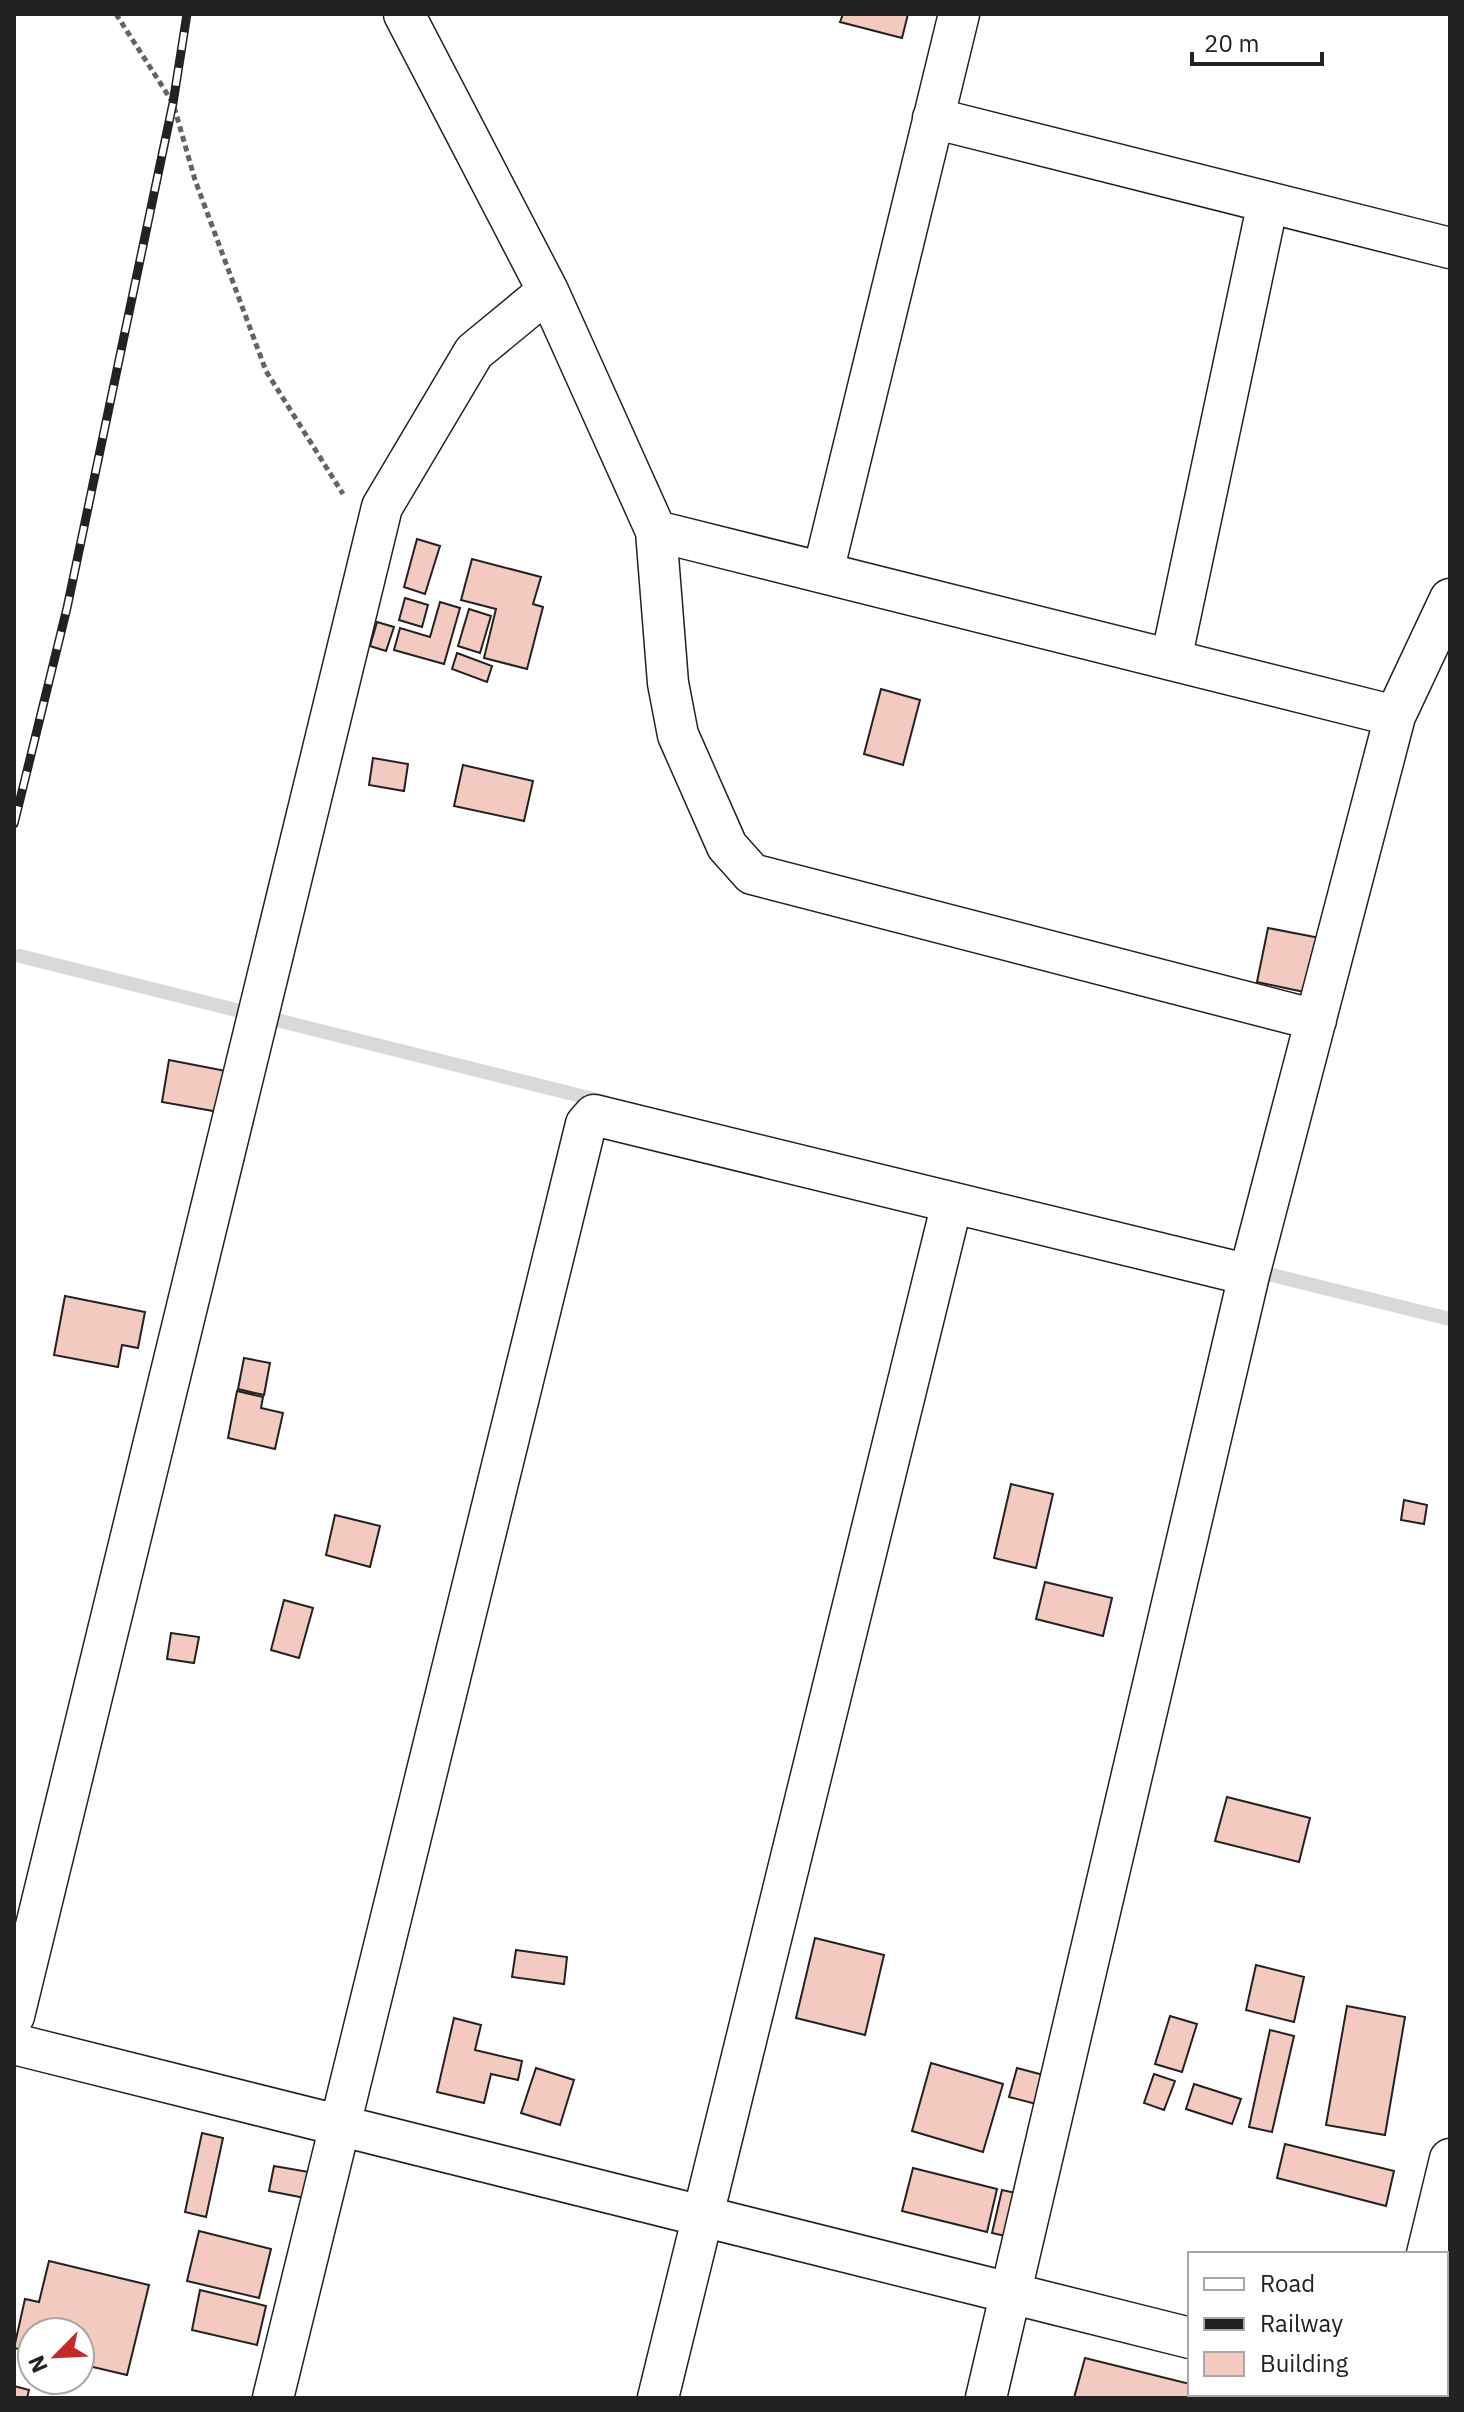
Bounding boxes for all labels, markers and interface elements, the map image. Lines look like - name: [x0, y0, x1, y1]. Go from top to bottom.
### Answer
- scale bar: [1192, 16, 1322, 66]
- text: 20 m: [1204, 27, 1259, 59]
- legend: [1188, 2252, 1448, 2396]
- text: Road: [1260, 2267, 1315, 2299]
- text: Railway: [1260, 2307, 1343, 2339]
- north arrow: [16, 2316, 96, 2396]
- text: Building: [1260, 2347, 1348, 2379]
- text: N: [21, 2351, 54, 2378]

